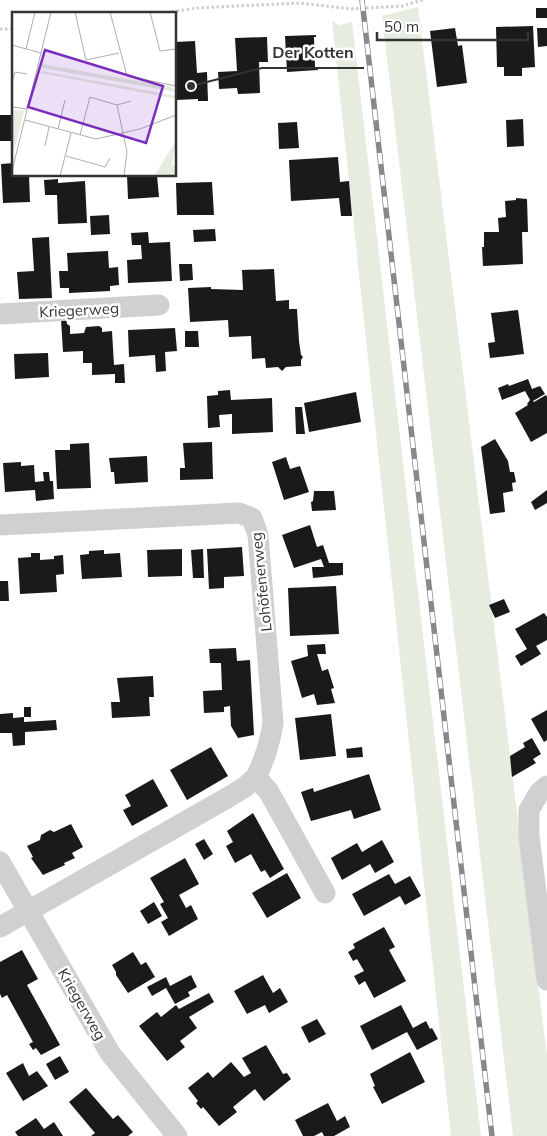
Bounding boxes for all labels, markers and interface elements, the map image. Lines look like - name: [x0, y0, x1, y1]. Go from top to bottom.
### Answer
- scale bar: [377, 10, 528, 42]
- inset map: [12, 12, 176, 176]
- text: 50 m: [384, 17, 419, 36]
- callout: Der Kotten: [262, 37, 364, 68]
- text: Der Kotten: [272, 42, 354, 62]
- street label: Kriegerweg: [39, 298, 119, 322]
- street label: Lohöfenerweg: [246, 531, 276, 633]
- street label: Kriegerweg: [54, 965, 110, 1043]

